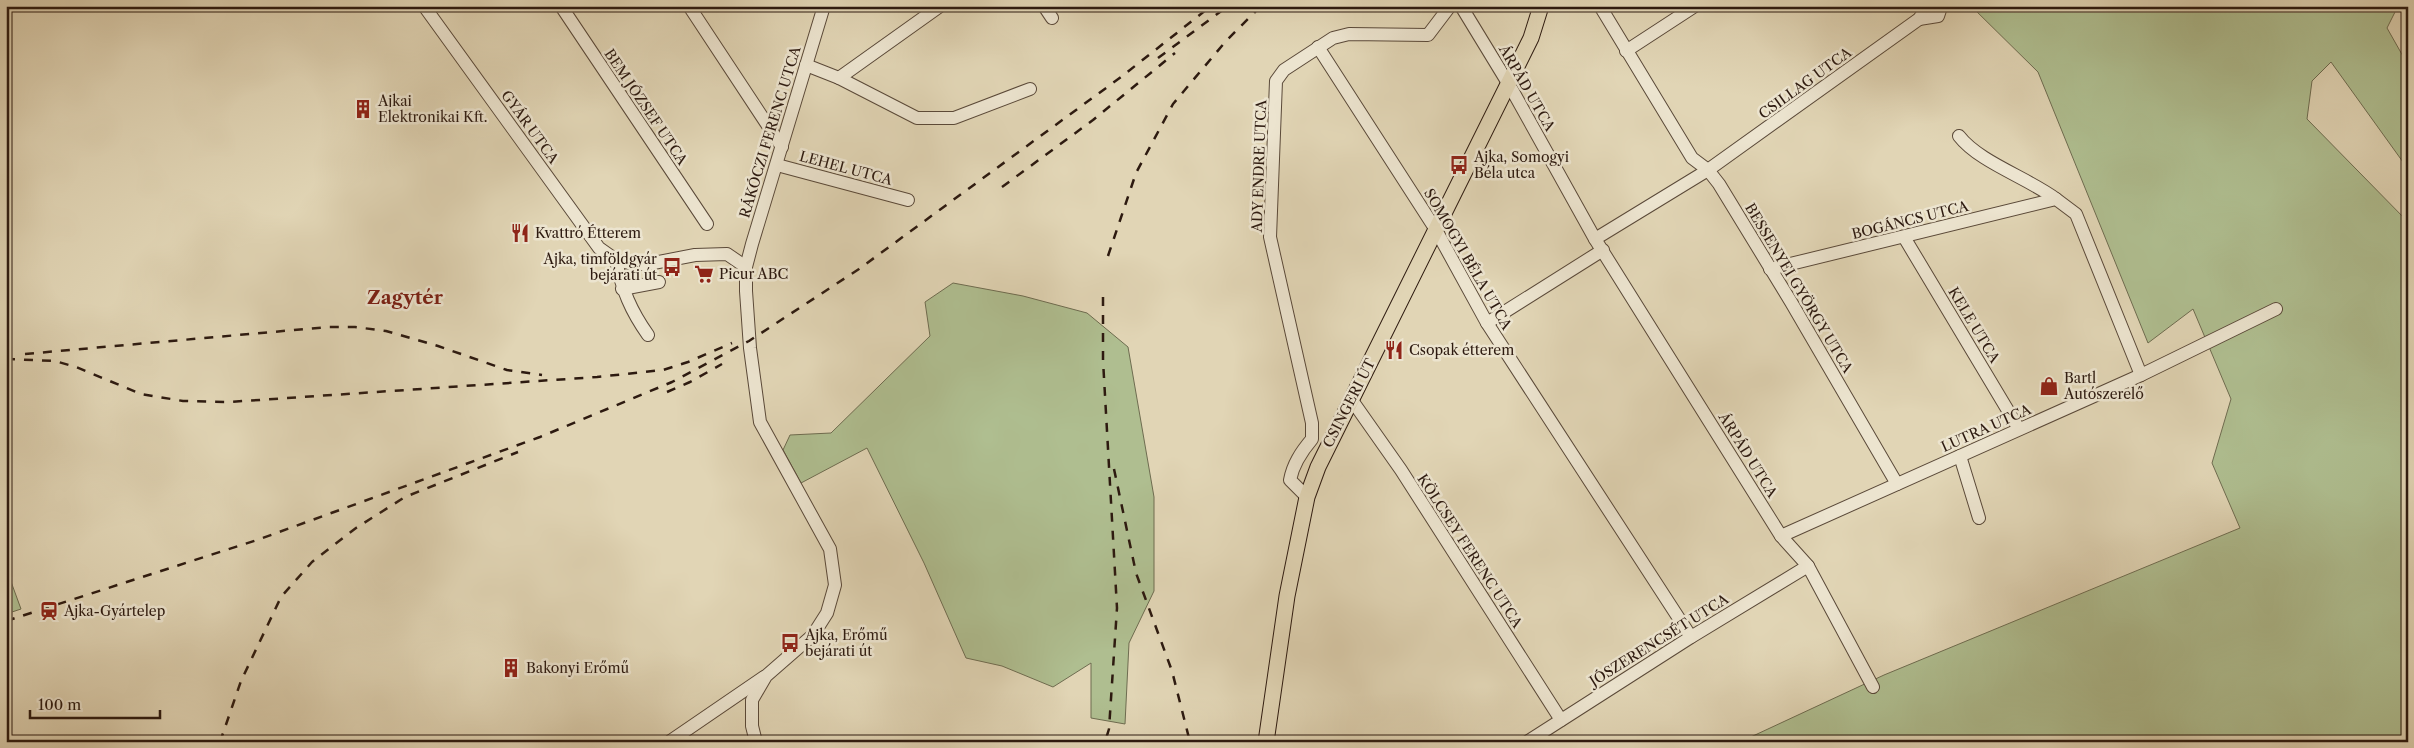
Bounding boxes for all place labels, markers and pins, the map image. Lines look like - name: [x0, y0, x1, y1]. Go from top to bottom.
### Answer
- place label: Ajkai Elektronikai Kft.: [377, 92, 487, 126]
- building icon: Ajkai Elektronikai Kft.: [352, 98, 374, 120]
- place label: Ajka, Somogyi Béla utca: [1473, 148, 1569, 182]
- bus stop icon: Ajka, Somogyi Béla utca: [1448, 154, 1470, 176]
- restaurant icon: Kvattró Étterem: [509, 222, 531, 244]
- place label: Kvattró Étterem: [535, 224, 641, 242]
- place label: Ajka, timföldgyár bejárati út: [543, 250, 657, 284]
- bus stop icon: Ajka, timföldgyár bejárati út: [661, 256, 683, 278]
- supermarket icon: Picur ABC: [693, 263, 715, 285]
- place label: Picur ABC: [719, 265, 788, 283]
- restaurant icon: Csopak étterem: [1383, 339, 1405, 361]
- place label: Csopak étterem: [1409, 341, 1514, 359]
- place label: Bartl Autószerelő: [2063, 369, 2144, 403]
- shop icon: Bartl Autószerelő: [2038, 375, 2060, 397]
- station icon: Ajka-Gyártelep: [38, 600, 60, 622]
- place label: Ajka-Gyártelep: [63, 602, 165, 620]
- place label: Ajka, Erőmű bejárati út: [804, 626, 888, 660]
- bus stop icon: Ajka, Erőmű bejárati út: [779, 632, 801, 654]
- building icon: Bakonyi Erőmű: [500, 657, 522, 679]
- place label: Bakonyi Erőmű: [526, 659, 629, 677]

